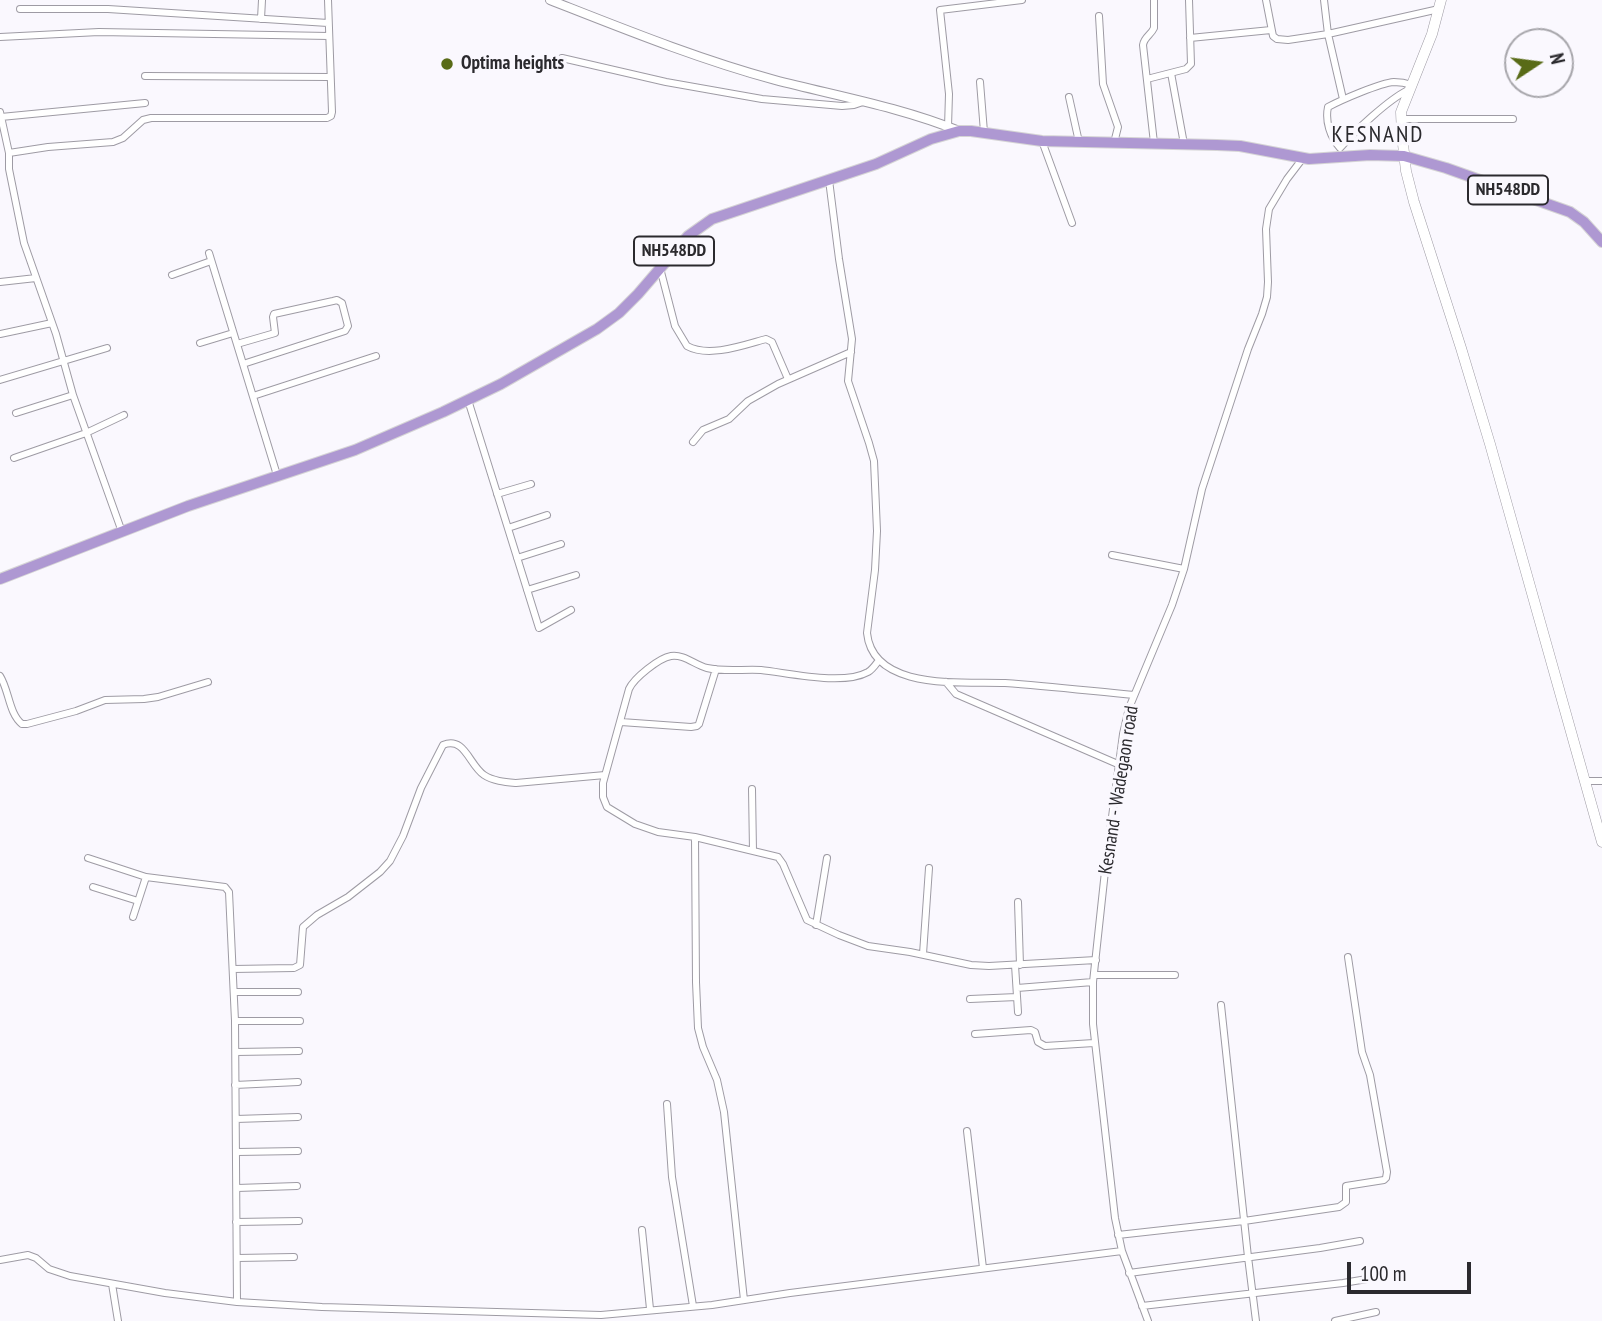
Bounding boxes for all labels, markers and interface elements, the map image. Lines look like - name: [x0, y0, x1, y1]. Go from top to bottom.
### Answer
- north arrow: [1504, 28, 1574, 98]
- text: N: [1545, 51, 1570, 66]
- place label: Optima heights: [461, 53, 564, 75]
- marker: Optima heights: [439, 56, 455, 72]
- district label: KESNAND: [1332, 121, 1424, 149]
- road number: NH548DD: [1468, 176, 1548, 204]
- road number: NH548DD: [634, 236, 714, 265]
- street label: Kesnand - Wadegaon road: [1094, 704, 1144, 876]
- scale bar: [1350, 1248, 1474, 1292]
- text: 100 m: [1360, 1260, 1406, 1287]

